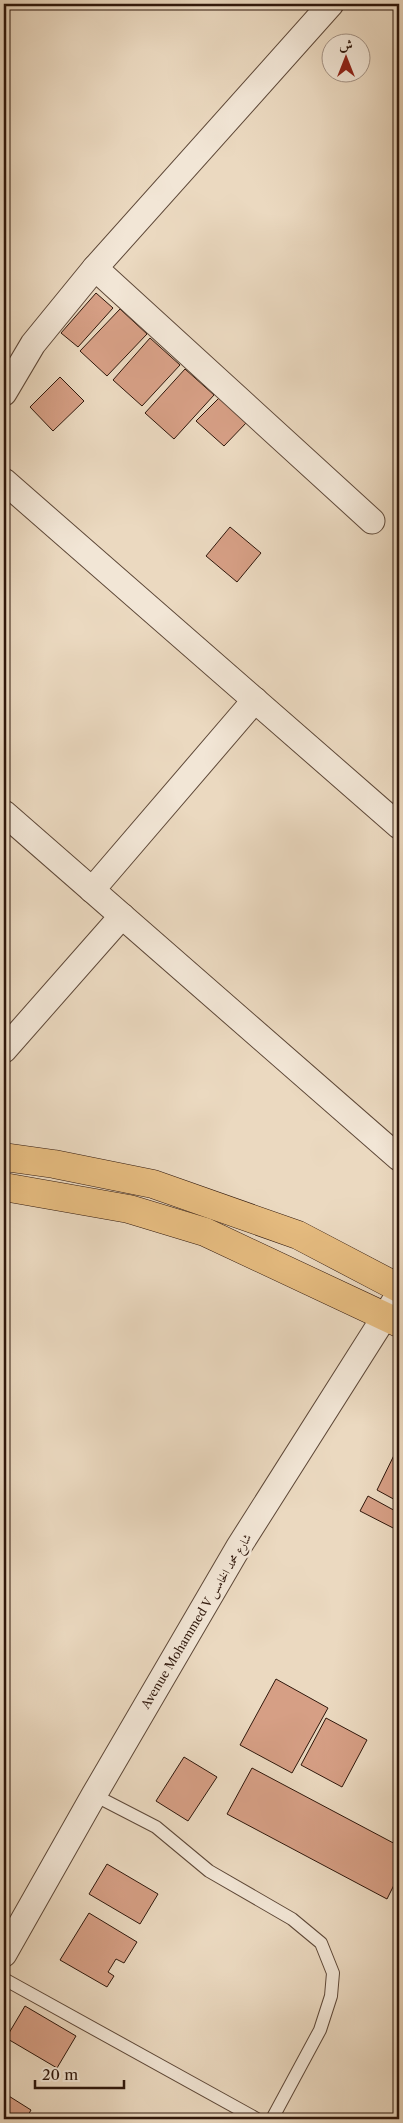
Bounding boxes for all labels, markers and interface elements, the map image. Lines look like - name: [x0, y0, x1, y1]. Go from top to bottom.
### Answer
- north arrow: [320, 32, 370, 82]
- text: ش: [339, 36, 353, 54]
- street label: Avenue Mohammed V شارع محمد الخامس: [137, 1531, 258, 1714]
- scale bar: [35, 2058, 124, 2090]
- text: 20 m: [42, 2065, 78, 2084]

